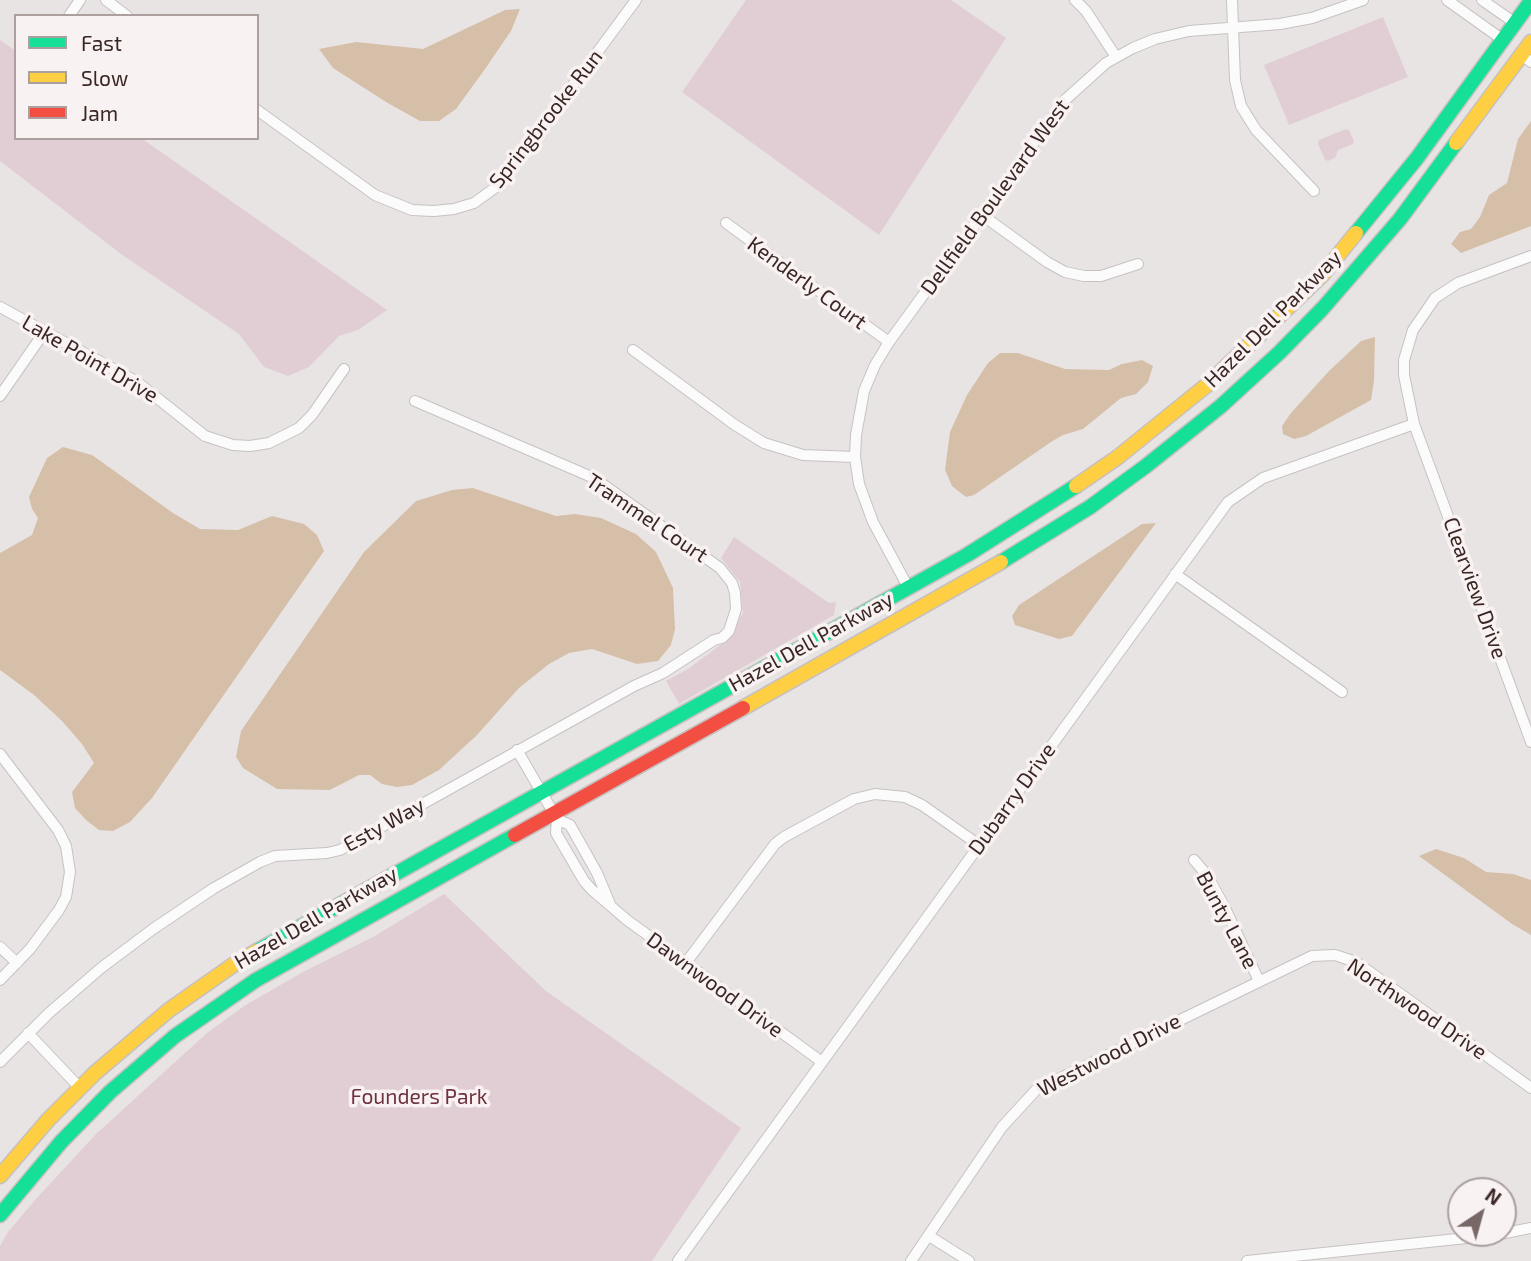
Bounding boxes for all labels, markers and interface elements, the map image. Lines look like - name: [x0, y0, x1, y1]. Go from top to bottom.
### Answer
- legend: [14, 14, 259, 140]
- text: Fast: [81, 30, 122, 55]
- street label: Springbrooke Run: [484, 45, 608, 193]
- text: Slow: [81, 65, 128, 90]
- street label: Dellfield Boulevard West: [915, 94, 1075, 300]
- text: Jam: [81, 100, 118, 125]
- street label: Kenderly Court: [742, 231, 872, 335]
- street label: Hazel Dell Parkway: [1199, 245, 1347, 393]
- street label: Lake Point Drive: [18, 310, 162, 408]
- street label: Trammel Court: [581, 468, 713, 568]
- street label: Clearview Drive: [1438, 514, 1512, 662]
- street label: Hazel Dell Parkway: [725, 586, 897, 698]
- street label: Dubarry Drive: [963, 738, 1061, 860]
- street label: Esty Way: [339, 793, 429, 857]
- street label: Hazel Dell Parkway: [230, 861, 402, 975]
- street label: Bunty Lane: [1191, 867, 1263, 973]
- street label: Dawnwood Drive: [642, 927, 788, 1043]
- street label: Northwood Drive: [1342, 953, 1492, 1065]
- street label: Westwood Drive: [1033, 1008, 1185, 1102]
- park label: Founders Park: [350, 1084, 488, 1110]
- north arrow: [1447, 1177, 1517, 1247]
- text: N: [1481, 1183, 1506, 1210]

